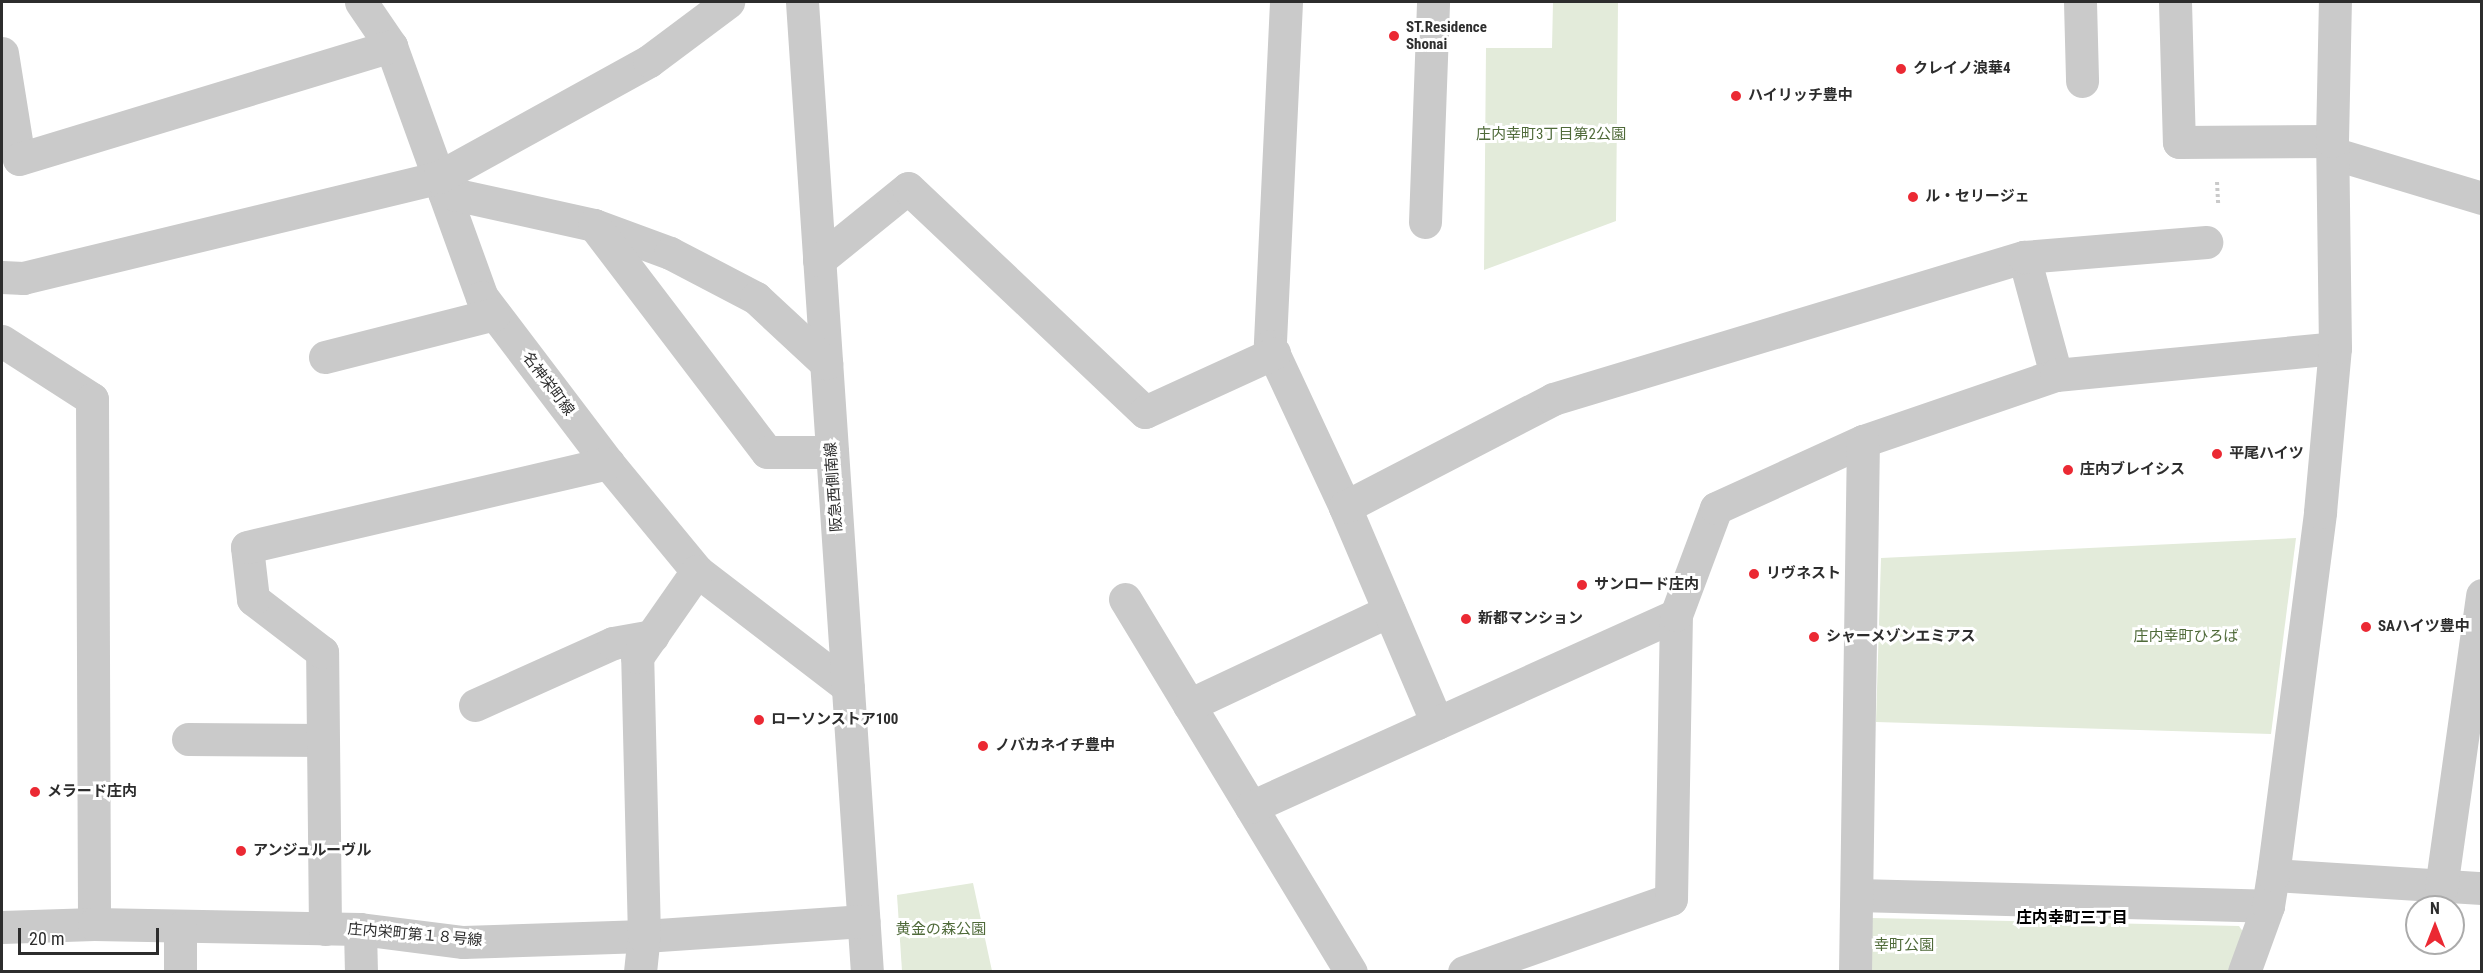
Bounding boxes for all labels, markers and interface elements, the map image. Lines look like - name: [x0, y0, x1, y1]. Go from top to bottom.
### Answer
- place label: ST.Residence Shonai: [1406, 18, 1487, 53]
- marker: ST.Residence Shonai: [1387, 29, 1401, 43]
- place label: クレイノ浪華4: [1913, 60, 2011, 78]
- marker: クレイノ浪華4: [1894, 62, 1908, 76]
- place label: ハイリッチ豊中: [1748, 87, 1853, 105]
- marker: ハイリッチ豊中: [1729, 89, 1743, 103]
- park label: 庄内幸町3丁目第2公園: [1476, 126, 1626, 144]
- place label: ル・セリージェ: [1925, 188, 2030, 206]
- marker: ル・セリージェ: [1906, 190, 1920, 204]
- street label: 名神栄町線: [518, 349, 578, 419]
- street label: 阪急西側南線: [822, 441, 846, 533]
- place label: 平尾ハイツ: [2229, 445, 2304, 463]
- marker: 平尾ハイツ: [2210, 447, 2224, 461]
- place label: 庄内ブレイシス: [2080, 461, 2185, 479]
- marker: 庄内ブレイシス: [2061, 463, 2075, 477]
- place label: リヴネスト: [1766, 565, 1841, 583]
- marker: リヴネスト: [1747, 567, 1761, 581]
- place label: サンロード庄内: [1594, 576, 1699, 594]
- marker: サンロード庄内: [1575, 578, 1589, 592]
- place label: 新都マンション: [1478, 610, 1583, 628]
- marker: 新都マンション: [1459, 612, 1473, 626]
- place label: SAハイツ豊中: [2378, 618, 2470, 636]
- marker: SAハイツ豊中: [2359, 620, 2373, 634]
- place label: シャーメゾンエミアス: [1826, 628, 1976, 646]
- park label: 庄内幸町ひろば: [2134, 628, 2238, 646]
- marker: シャーメゾンエミアス: [1807, 630, 1821, 644]
- place label: ローソンストア100: [771, 711, 899, 729]
- marker: ローソンストア100: [752, 713, 766, 727]
- place label: ノバカネイチ豊中: [995, 737, 1115, 755]
- marker: ノバカネイチ豊中: [976, 739, 990, 753]
- place label: メラード庄内: [47, 783, 137, 801]
- marker: メラード庄内: [28, 785, 42, 799]
- place label: アンジュルーヴル: [253, 842, 373, 860]
- marker: アンジュルーヴル: [234, 844, 248, 858]
- north arrow: [2405, 895, 2465, 955]
- text: N: [2430, 899, 2440, 918]
- district label: 庄内幸町三丁目: [2016, 908, 2128, 928]
- scale bar: [21, 916, 162, 954]
- street label: 庄内栄町第１８号線: [347, 920, 483, 950]
- park label: 黄金の森公園: [896, 921, 986, 939]
- text: 20 m: [29, 928, 64, 949]
- park label: 幸町公園: [1874, 937, 1934, 955]

